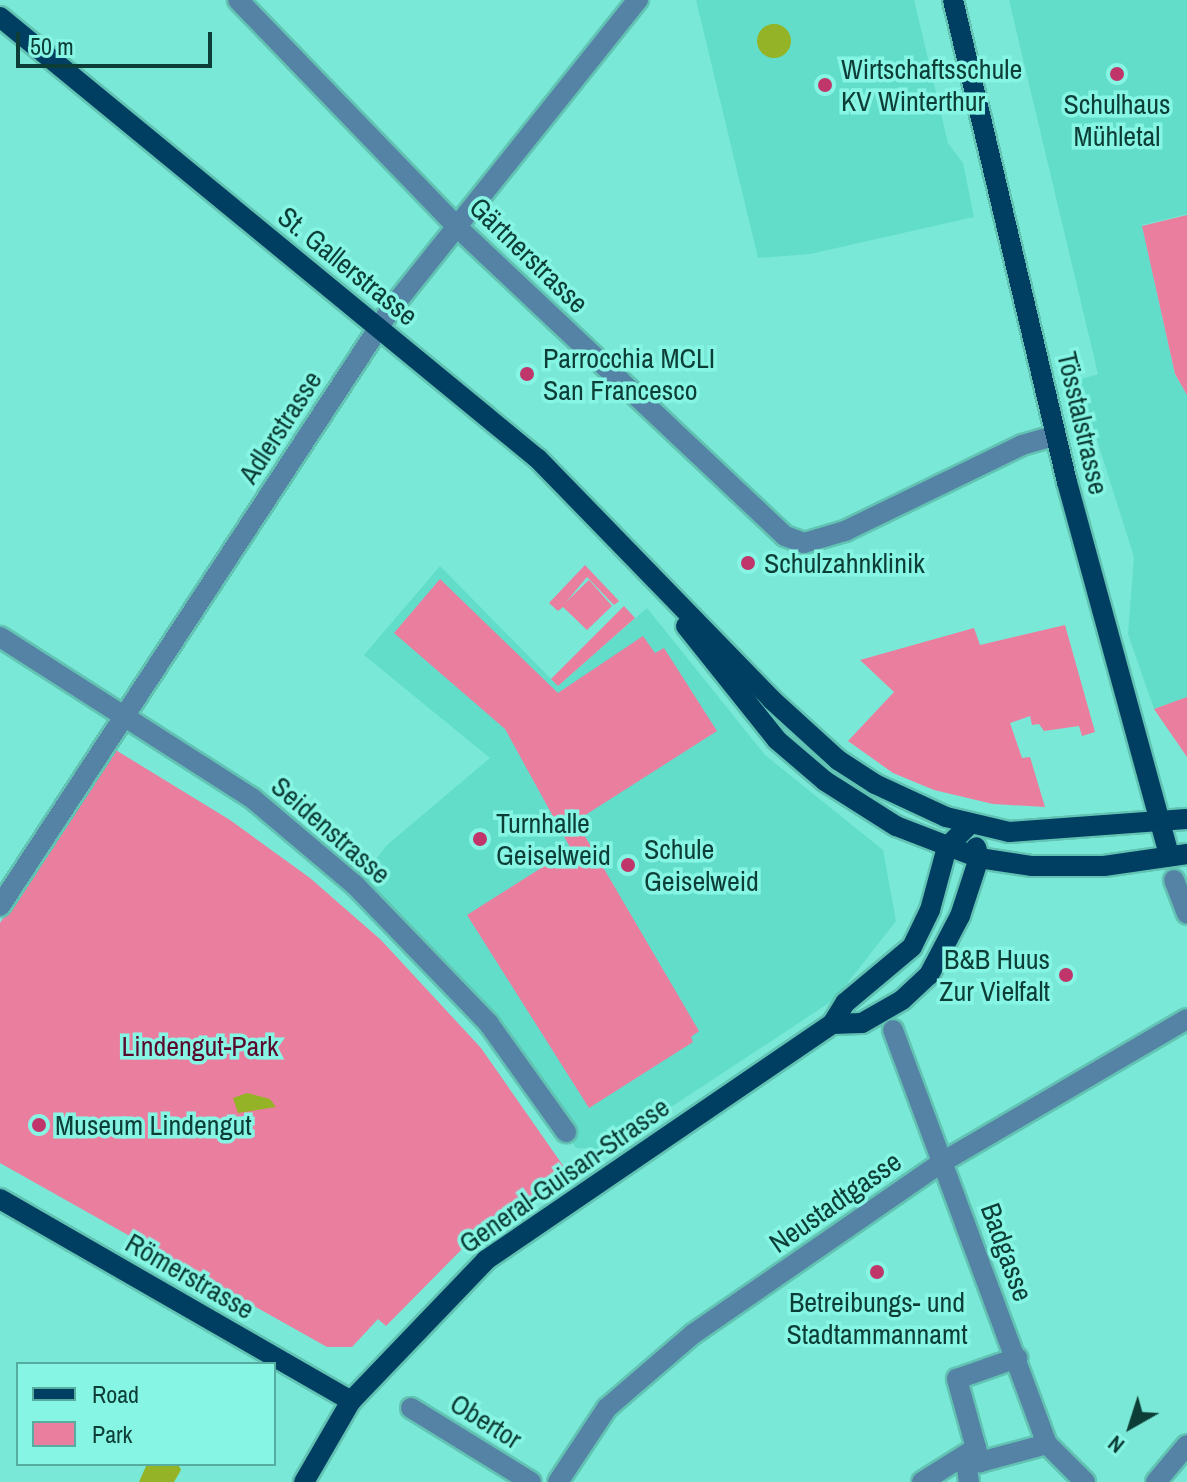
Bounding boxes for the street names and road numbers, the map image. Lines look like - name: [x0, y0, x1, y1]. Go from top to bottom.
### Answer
- street label: Gärtnerstrasse: [463, 190, 595, 320]
- street label: St. Gallerstrasse: [271, 200, 425, 332]
- street label: Tösstalstrasse: [1050, 348, 1116, 498]
- street label: Adlerstrasse: [231, 364, 329, 490]
- street label: Seidenstrasse: [265, 769, 397, 891]
- street label: General-Guisan-Strasse: [452, 1090, 676, 1260]
- street label: Neustadtgasse: [763, 1144, 907, 1260]
- street label: Badgasse: [974, 1198, 1040, 1306]
- street label: Römerstrasse: [120, 1226, 260, 1326]
- street label: Obertor: [444, 1386, 528, 1456]

